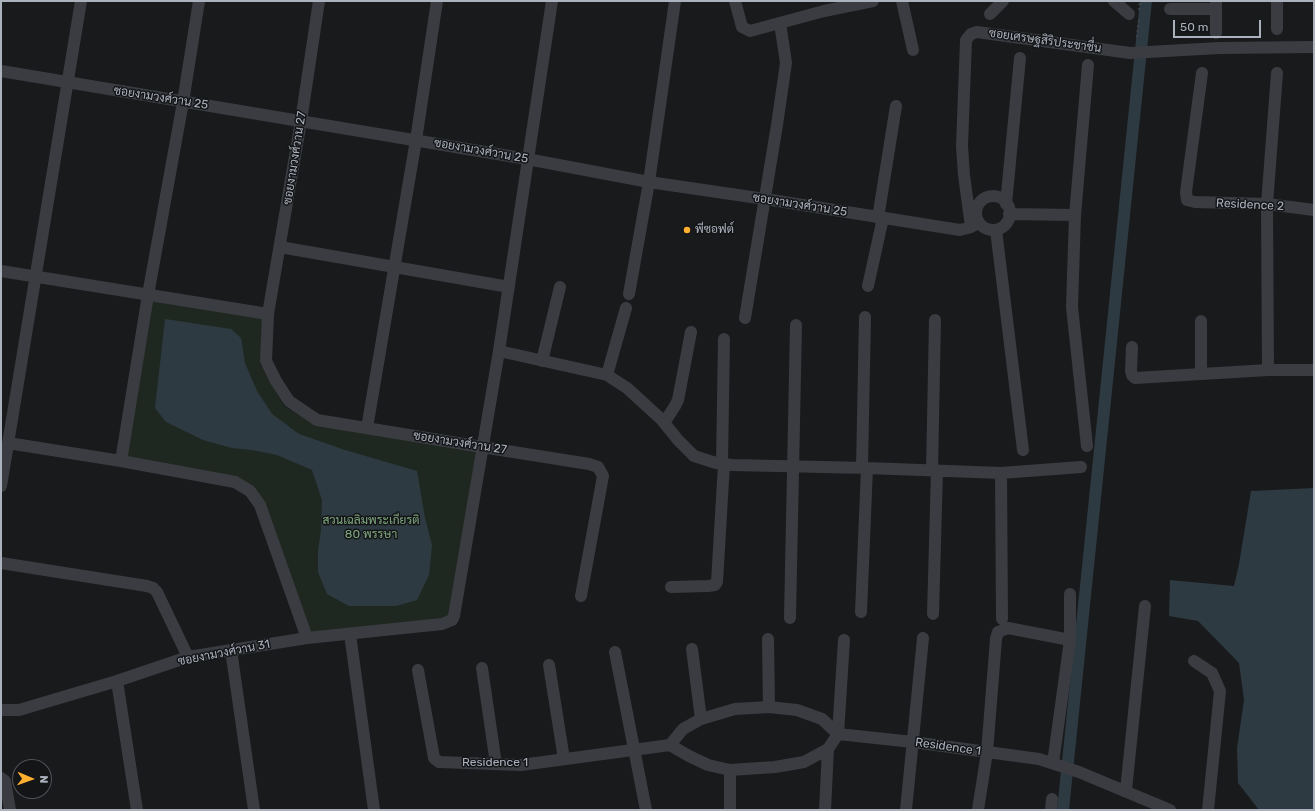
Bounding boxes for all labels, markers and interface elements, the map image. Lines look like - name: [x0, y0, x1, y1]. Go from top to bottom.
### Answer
- scale bar: [1175, 12, 1263, 38]
- text: 50 m: [1180, 20, 1208, 34]
- street label: ซอยเศรษฐสิริประชาชื่น: [988, 26, 1102, 56]
- street label: ซอยงามวงศ์วาน 25: [113, 83, 209, 113]
- street label: ซอยงามวงศ์วาน 27: [280, 110, 310, 206]
- street label: ซอยงามวงศ์วาน 25: [433, 136, 529, 166]
- street label: ซอยงามวงศ์วาน 25: [752, 190, 848, 220]
- street label: Residence 2: [1216, 196, 1284, 214]
- place label: พีซอฟต์: [695, 223, 734, 237]
- marker: พีซอฟต์: [682, 225, 692, 235]
- street label: ซอยงามวงศ์วาน 27: [412, 428, 508, 458]
- park label: สวนเฉลิมพระเกียรติ 80 พรรษา: [322, 514, 420, 542]
- street label: ซอยงามวงศ์วาน 31: [177, 637, 271, 669]
- street label: Residence 1: [914, 735, 982, 759]
- street label: Residence 1: [462, 756, 528, 770]
- north arrow: [12, 759, 52, 799]
- text: N: [37, 775, 50, 784]

